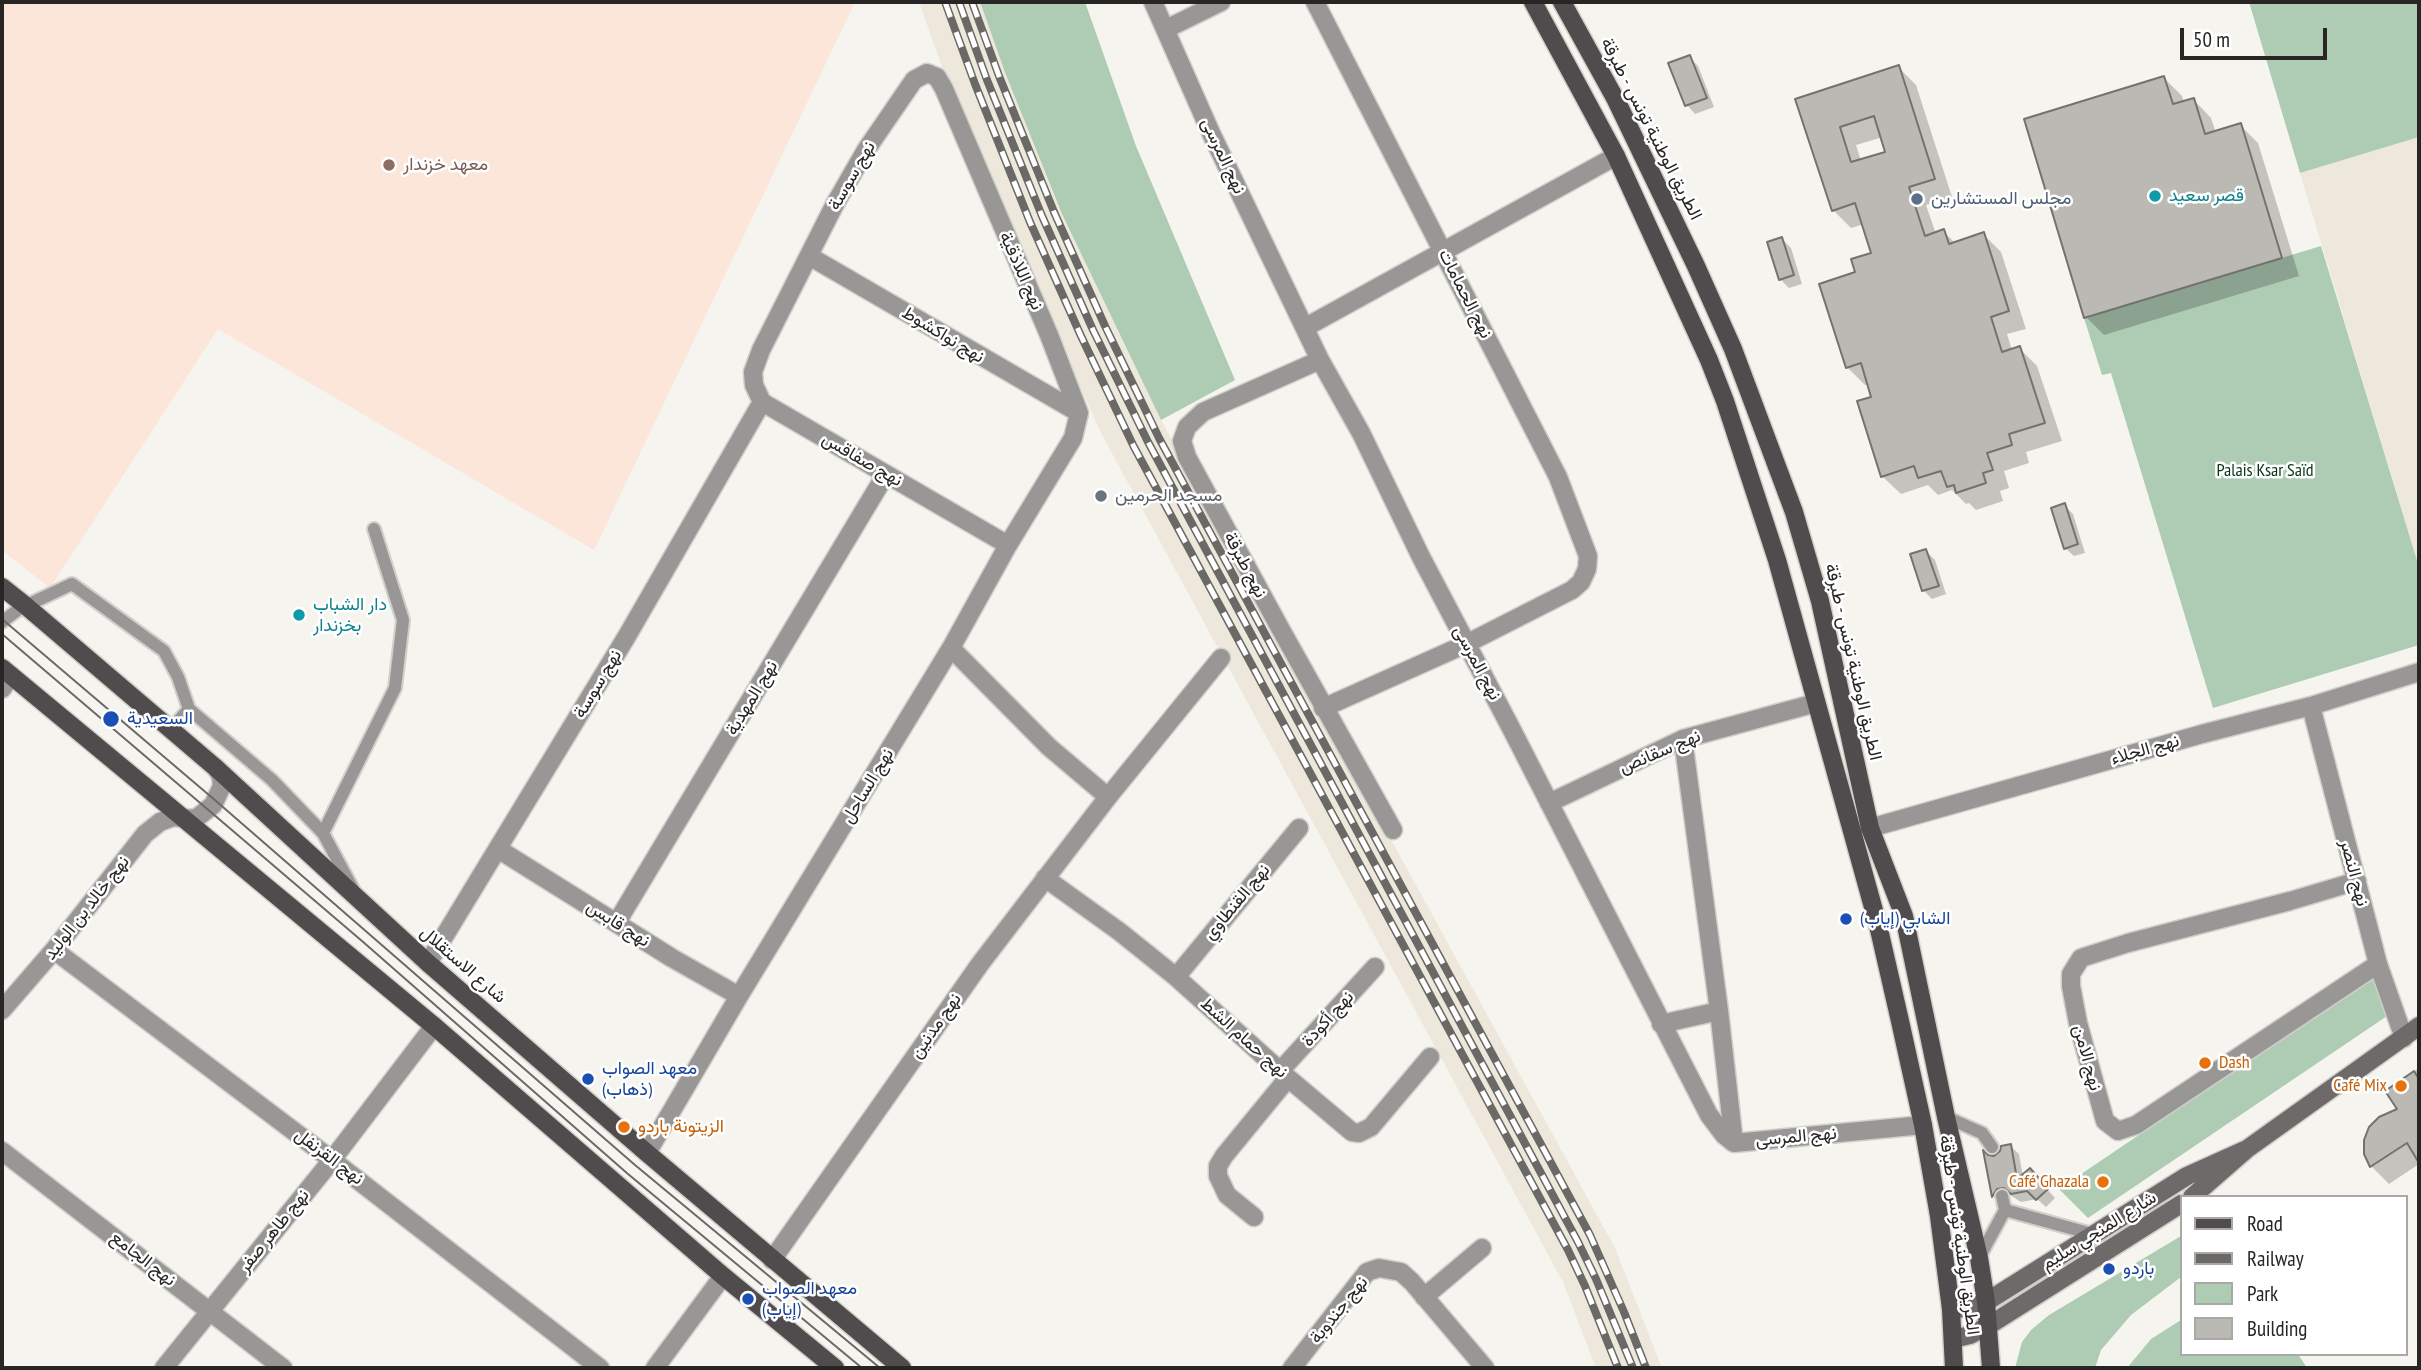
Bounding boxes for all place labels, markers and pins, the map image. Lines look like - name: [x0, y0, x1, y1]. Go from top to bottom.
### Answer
- place label: معهد خزندار: [403, 154, 488, 176]
- marker: معهد خزندار: [381, 157, 397, 173]
- place label: قصر سعيد: [2169, 185, 2244, 207]
- place label: مجلس المستشارين: [1931, 188, 2071, 210]
- marker: قصر سعيد: [2147, 188, 2163, 204]
- marker: مجلس المستشارين: [1909, 191, 1925, 207]
- place label: مسجد الحرمين: [1115, 485, 1222, 507]
- marker: مسجد الحرمين: [1093, 488, 1109, 504]
- place label: دار الشباب بخزندار: [313, 594, 387, 636]
- marker: دار الشباب بخزندار: [291, 607, 307, 623]
- place label: السعيدية: [127, 708, 193, 730]
- marker: السعيدية: [101, 709, 121, 729]
- place label: الشابي (إياب): [1860, 908, 1950, 930]
- marker: الشابي (إياب): [1838, 911, 1854, 927]
- place label: Dash: [2219, 1052, 2250, 1074]
- marker: Dash: [2197, 1055, 2213, 1071]
- place label: معهد الصواب (ذهاب): [602, 1058, 697, 1100]
- marker: معهد الصواب (ذهاب): [580, 1071, 596, 1087]
- place label: Café Mix: [2333, 1075, 2387, 1097]
- marker: Café Mix: [2393, 1078, 2409, 1094]
- place label: الزيتونة باردو: [638, 1116, 724, 1138]
- marker: الزيتونة باردو: [616, 1119, 632, 1135]
- place label: Café Ghazala: [2009, 1171, 2089, 1193]
- marker: Café Ghazala: [2095, 1174, 2111, 1190]
- place label: باردو: [2123, 1258, 2154, 1280]
- marker: باردو: [2101, 1261, 2117, 1277]
- place label: معهد الصواب (إياب): [762, 1278, 857, 1320]
- marker: معهد الصواب (إياب): [740, 1291, 756, 1307]

